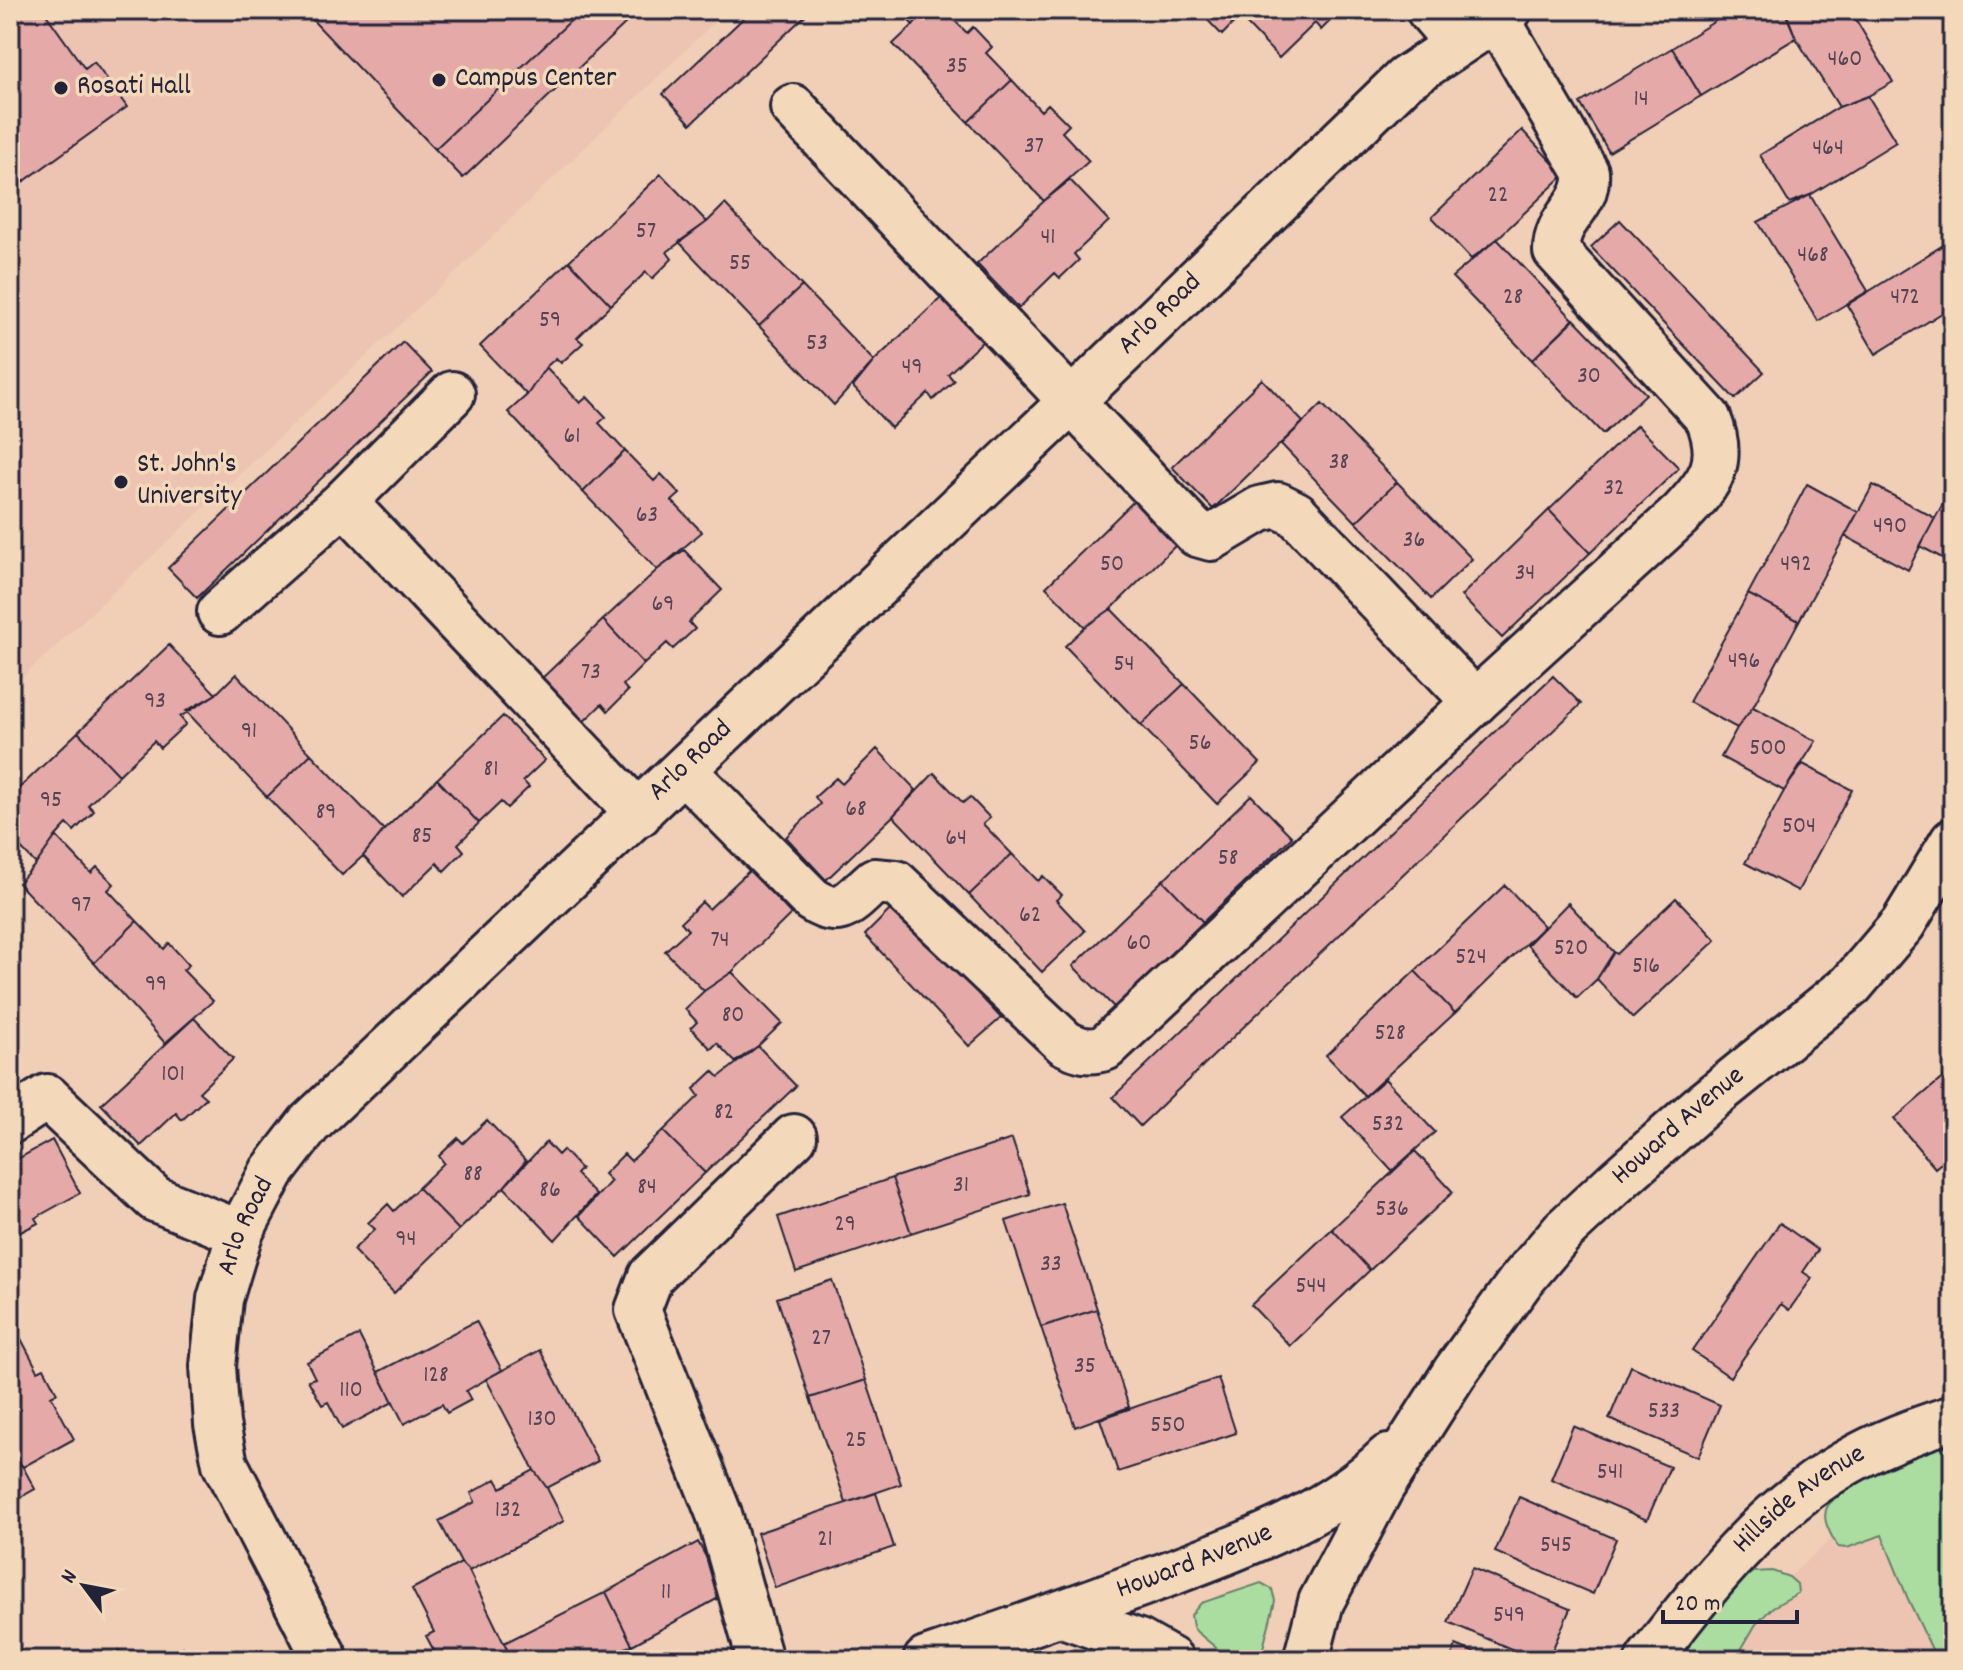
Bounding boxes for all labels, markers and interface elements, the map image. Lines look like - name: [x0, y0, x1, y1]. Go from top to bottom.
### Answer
- house number: 460: [1828, 43, 1862, 77]
- house number: 35: [946, 50, 968, 84]
- place label: Campus Center: [455, 60, 617, 100]
- place label: Rosati Hall: [77, 68, 191, 108]
- marker: Campus Center: [430, 71, 448, 89]
- marker: Rosati Hall: [52, 79, 70, 97]
- house number: 14: [1633, 83, 1649, 117]
- house number: 37: [1024, 130, 1044, 164]
- house number: 464: [1812, 132, 1844, 166]
- house number: 22: [1488, 179, 1508, 213]
- house number: 57: [636, 215, 656, 249]
- house number: 41: [1040, 221, 1056, 255]
- house number: 468: [1797, 239, 1829, 273]
- house number: 55: [729, 247, 751, 281]
- street label: Arlo Road: [1110, 265, 1212, 365]
- house number: 28: [1503, 281, 1523, 315]
- house number: 472: [1890, 281, 1920, 315]
- house number: 59: [539, 304, 561, 338]
- house number: 53: [806, 327, 828, 361]
- house number: 49: [902, 351, 922, 385]
- house number: 30: [1577, 360, 1601, 394]
- house number: 61: [563, 420, 581, 454]
- place label: St. John's University: [137, 446, 242, 518]
- house number: 38: [1329, 446, 1349, 480]
- house number: 32: [1603, 472, 1625, 506]
- marker: St. John's University: [112, 473, 130, 491]
- house number: 63: [636, 499, 658, 533]
- house number: 490: [1873, 510, 1907, 544]
- house number: 36: [1403, 524, 1425, 558]
- house number: 50: [1100, 548, 1124, 582]
- house number: 492: [1780, 548, 1812, 582]
- house number: 34: [1515, 557, 1535, 591]
- house number: 69: [652, 588, 674, 622]
- house number: 496: [1728, 645, 1760, 679]
- house number: 54: [1113, 648, 1135, 682]
- house number: 73: [581, 656, 601, 690]
- house number: 93: [144, 685, 166, 719]
- street label: Arlo Road: [640, 712, 743, 812]
- house number: 91: [241, 715, 257, 749]
- house number: 56: [1189, 727, 1211, 761]
- house number: 500: [1749, 732, 1787, 766]
- house number: 81: [484, 753, 498, 787]
- house number: 95: [40, 784, 62, 818]
- house number: 68: [845, 793, 867, 827]
- house number: 89: [316, 796, 336, 830]
- house number: 504: [1782, 810, 1816, 844]
- house number: 85: [412, 820, 432, 854]
- house number: 64: [945, 822, 967, 856]
- house number: 58: [1218, 842, 1238, 876]
- house number: 97: [71, 889, 91, 923]
- house number: 62: [1019, 899, 1041, 933]
- house number: 74: [710, 924, 730, 958]
- house number: 60: [1127, 927, 1151, 961]
- house number: 520: [1554, 932, 1588, 966]
- house number: 524: [1455, 941, 1487, 975]
- house number: 516: [1632, 950, 1660, 984]
- house number: 99: [145, 968, 167, 1002]
- house number: 80: [722, 999, 744, 1033]
- house number: 528: [1374, 1017, 1406, 1051]
- house number: 101: [161, 1058, 185, 1092]
- street label: Howard Avenue: [1604, 1058, 1754, 1196]
- house number: 82: [714, 1096, 734, 1130]
- house number: 532: [1372, 1108, 1404, 1142]
- house number: 88: [463, 1158, 483, 1192]
- house number: 31: [953, 1169, 969, 1203]
- street label: Arlo Road: [208, 1171, 286, 1280]
- house number: 84: [637, 1171, 657, 1205]
- house number: 86: [539, 1174, 561, 1208]
- house number: 536: [1375, 1193, 1409, 1227]
- house number: 29: [834, 1208, 856, 1242]
- house number: 94: [396, 1223, 416, 1257]
- house number: 33: [1040, 1248, 1062, 1282]
- house number: 544: [1295, 1270, 1327, 1304]
- house number: 27: [811, 1322, 831, 1356]
- house number: 35: [1074, 1350, 1096, 1384]
- house number: 128: [423, 1359, 449, 1393]
- house number: 110: [339, 1374, 363, 1408]
- house number: 533: [1648, 1395, 1680, 1429]
- house number: 130: [528, 1403, 557, 1437]
- house number: 550: [1150, 1409, 1186, 1443]
- house number: 25: [845, 1424, 867, 1458]
- street label: Hillside Avenue: [1725, 1436, 1873, 1564]
- house number: 541: [1597, 1456, 1623, 1490]
- house number: 132: [495, 1494, 521, 1528]
- street label: Howard Avenue: [1111, 1514, 1280, 1611]
- house number: 21: [817, 1523, 833, 1557]
- house number: 545: [1540, 1529, 1572, 1563]
- north arrow: [44, 1546, 124, 1626]
- text: N: [54, 1564, 86, 1590]
- scale bar: [1663, 1574, 1797, 1624]
- house number: 11: [661, 1576, 671, 1610]
- text: 20 m: [1675, 1588, 1721, 1622]
- house number: 549: [1493, 1599, 1525, 1633]

